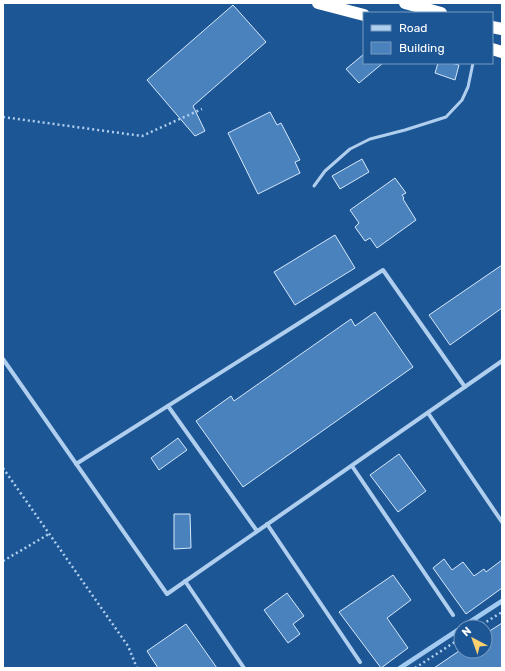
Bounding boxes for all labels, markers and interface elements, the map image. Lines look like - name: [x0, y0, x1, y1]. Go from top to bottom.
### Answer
- legend: [363, 12, 493, 64]
- text: Road: [399, 21, 427, 35]
- text: Building: [399, 41, 445, 55]
- north arrow: [453, 619, 493, 659]
- text: N: [460, 624, 474, 639]

